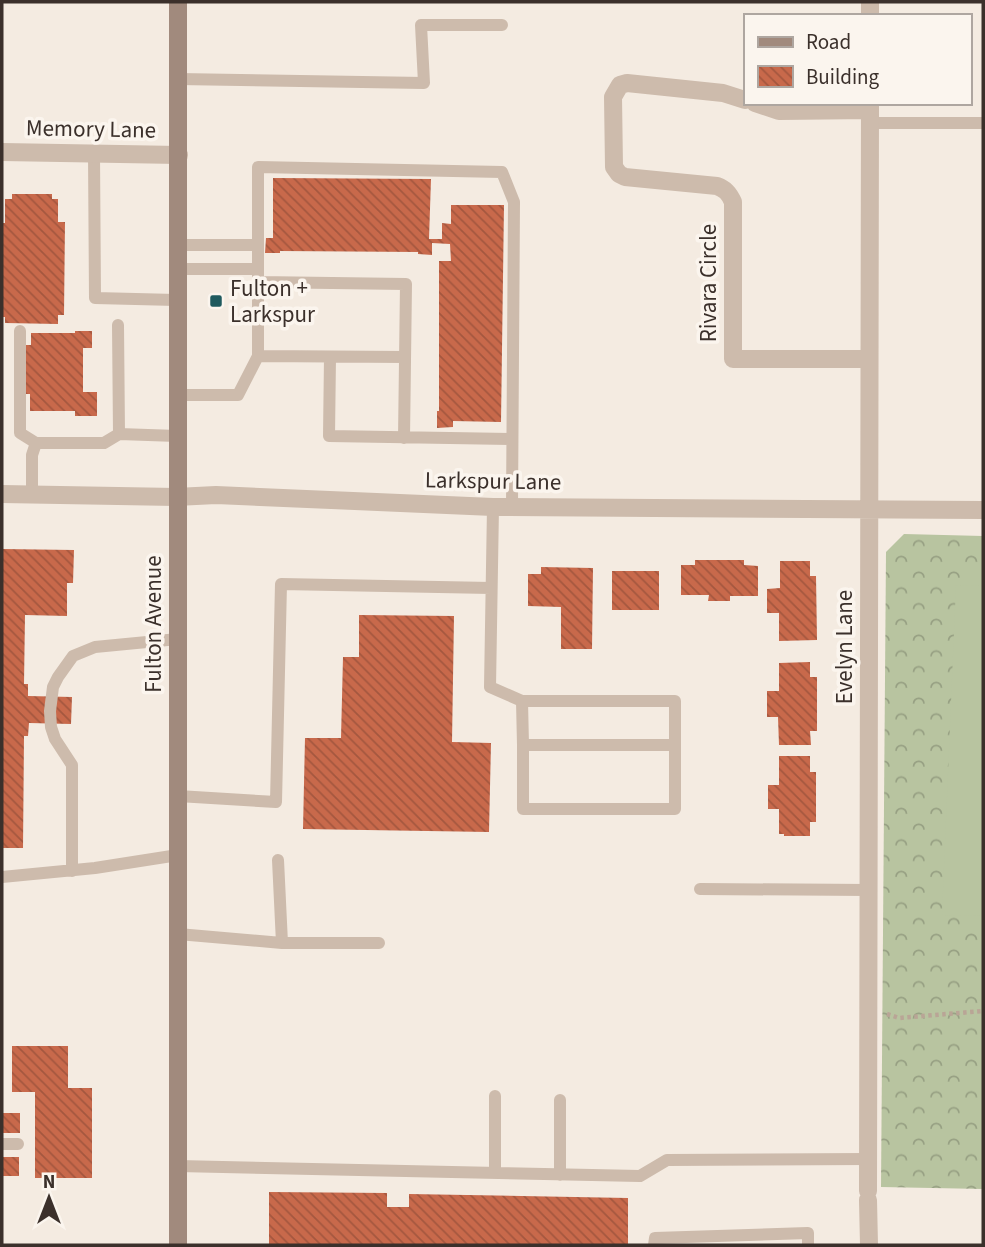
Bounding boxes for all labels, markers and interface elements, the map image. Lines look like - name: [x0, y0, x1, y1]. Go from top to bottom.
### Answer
- legend: [744, 14, 971, 105]
- text: Road: [806, 27, 851, 57]
- text: Building: [806, 62, 880, 92]
- street label: Memory Lane: [26, 111, 156, 147]
- street label: Rivara Circle: [692, 224, 725, 342]
- place label: Fulton + Larkspur: [230, 272, 316, 331]
- marker: Fulton + Larkspur: [208, 293, 224, 309]
- street label: Larkspur Lane: [425, 463, 561, 499]
- street label: Fulton Avenue: [137, 555, 170, 693]
- street label: Evelyn Lane: [828, 590, 861, 704]
- north arrow: [14, 1163, 84, 1233]
- text: N: [43, 1169, 55, 1196]

